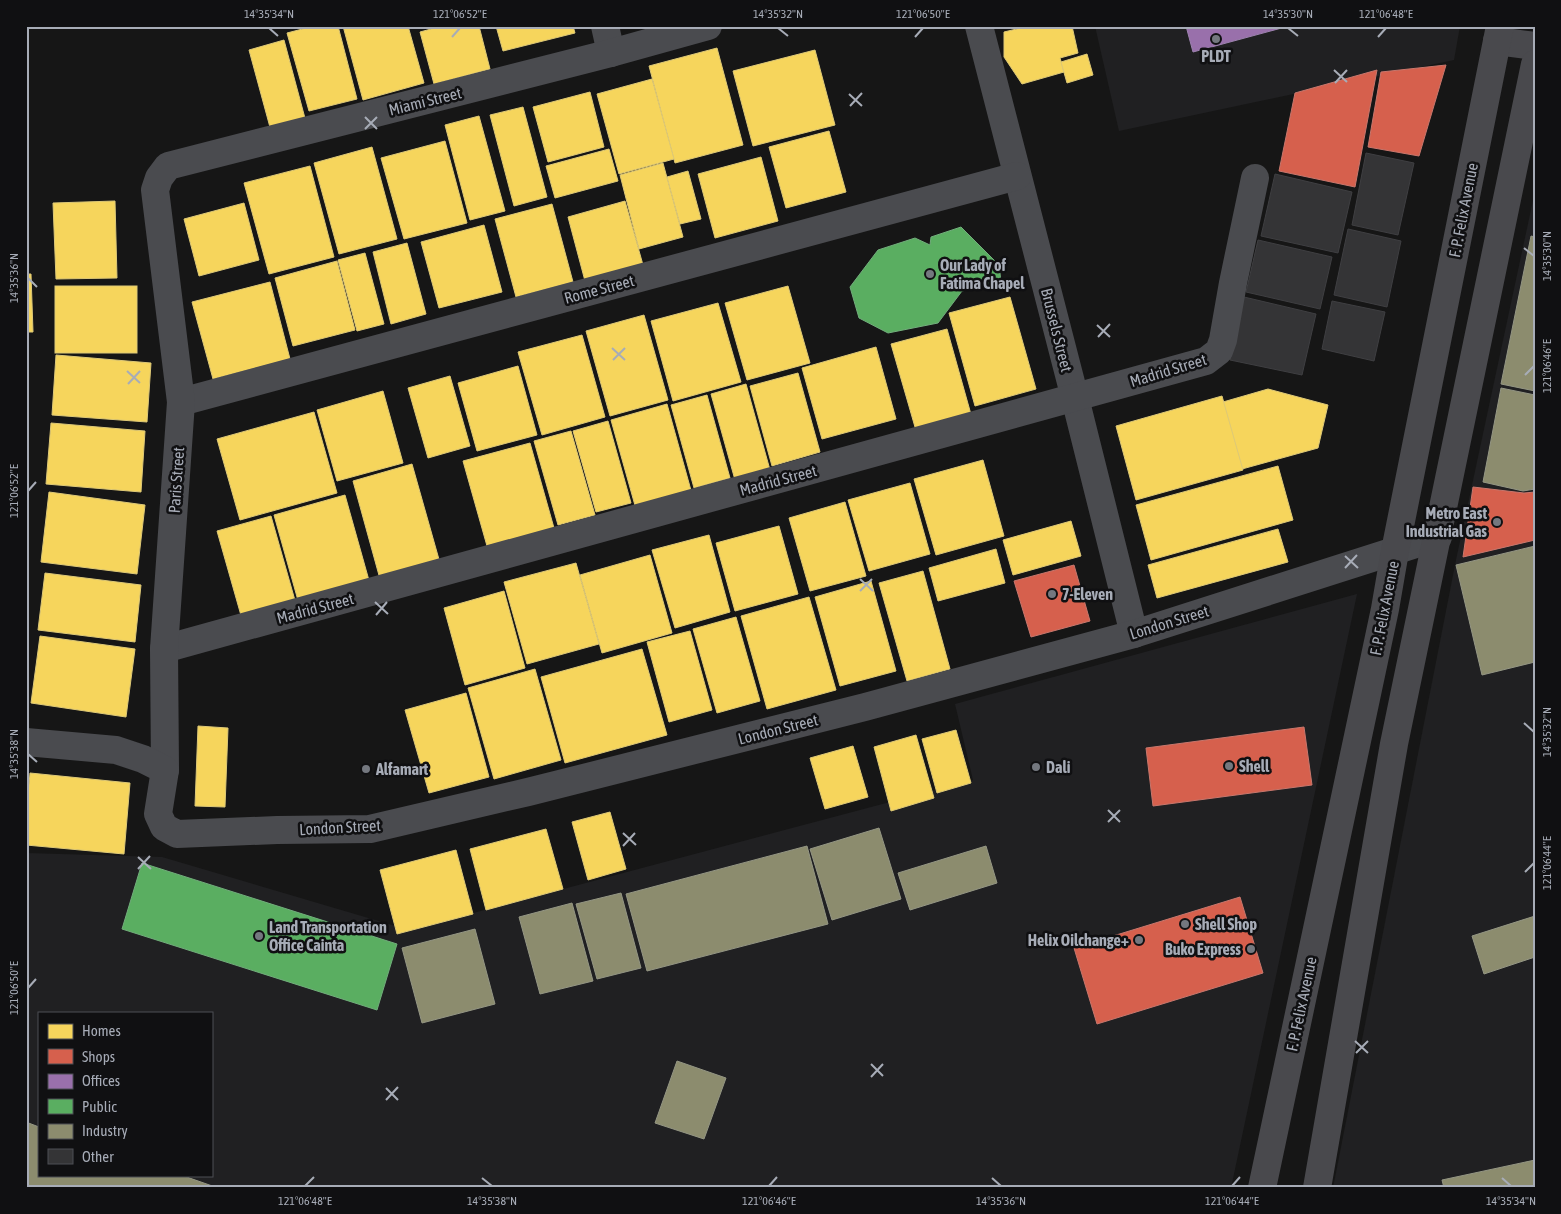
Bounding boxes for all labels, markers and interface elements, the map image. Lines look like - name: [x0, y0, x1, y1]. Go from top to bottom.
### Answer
- text: 14°35'34"N: [244, 7, 294, 21]
- text: 121°06'52"E: [433, 7, 487, 21]
- text: 14°35'32"N: [753, 7, 803, 21]
- text: 121°06'50"E: [896, 7, 950, 21]
- text: 14°35'30"N: [1263, 7, 1313, 21]
- text: 121°06'48"E: [1359, 7, 1413, 21]
- marker: PLDT: [1210, 33, 1222, 45]
- place label: PLDT: [1201, 47, 1232, 65]
- street label: Miami Street: [387, 83, 464, 119]
- street label: F. P. Felix Avenue: [1445, 161, 1481, 259]
- text: 14°35'30"N: [1540, 231, 1554, 281]
- text: 14°35'36"N: [7, 253, 21, 303]
- place label: Our Lady of Fatima Chapel: [940, 256, 1025, 292]
- marker: Our Lady of Fatima Chapel: [924, 268, 936, 280]
- street label: Rome Street: [562, 271, 636, 307]
- street label: Brussels Street: [1038, 286, 1076, 374]
- text: 121°06'46"E: [1540, 339, 1554, 393]
- street label: Madrid Street: [1128, 350, 1209, 390]
- street label: Paris Street: [165, 446, 187, 514]
- street label: Madrid Street: [738, 461, 819, 499]
- text: 121°06'52"E: [7, 464, 21, 518]
- place label: Metro East Industrial Gas: [1406, 504, 1487, 540]
- marker: Metro East Industrial Gas: [1491, 516, 1503, 528]
- street label: F. P. Felix Avenue: [1366, 559, 1402, 657]
- place label: 7-Eleven: [1062, 585, 1113, 603]
- marker: 7-Eleven: [1046, 588, 1058, 600]
- street label: Madrid Street: [275, 589, 356, 627]
- street label: London Street: [1127, 601, 1211, 643]
- text: 14°35'32"N: [1540, 707, 1554, 757]
- street label: London Street: [736, 710, 820, 748]
- text: 14°35'38"N: [7, 729, 21, 779]
- place label: Shell: [1239, 757, 1270, 775]
- place label: Dali: [1046, 758, 1071, 776]
- place label: Alfamart: [375, 760, 428, 778]
- marker: Shell: [1223, 760, 1235, 772]
- marker: Dali: [1030, 761, 1042, 773]
- marker: Alfamart: [360, 763, 372, 775]
- street label: London Street: [299, 816, 382, 838]
- text: 121°06'44"E: [1540, 836, 1554, 890]
- place label: Shell Shop: [1195, 915, 1257, 933]
- place label: Land Transportation Office Cainta: [269, 918, 387, 954]
- marker: Shell Shop: [1179, 918, 1191, 930]
- marker: Land Transportation Office Cainta: [253, 930, 265, 942]
- place label: Helix Oilchange+: [1028, 931, 1129, 949]
- marker: Helix Oilchange+: [1133, 934, 1145, 946]
- place label: Buko Express: [1165, 940, 1241, 958]
- marker: Buko Express: [1245, 943, 1257, 955]
- street label: F. P. Felix Avenue: [1282, 955, 1320, 1053]
- text: 121°06'50"E: [7, 961, 21, 1015]
- legend: [38, 1012, 212, 1176]
- text: Homes: [82, 1022, 121, 1039]
- text: Shops: [82, 1048, 115, 1065]
- text: Offices: [82, 1072, 120, 1089]
- text: Public: [82, 1098, 117, 1115]
- text: Industry: [82, 1122, 128, 1139]
- text: Other: [82, 1148, 114, 1165]
- text: 121°06'48"E: [278, 1194, 332, 1208]
- text: 14°35'38"N: [467, 1194, 517, 1208]
- text: 121°06'46"E: [742, 1194, 796, 1208]
- text: 14°35'36"N: [976, 1194, 1026, 1208]
- text: 121°06'44"E: [1205, 1194, 1259, 1208]
- text: 14°35'34"N: [1486, 1194, 1536, 1208]

